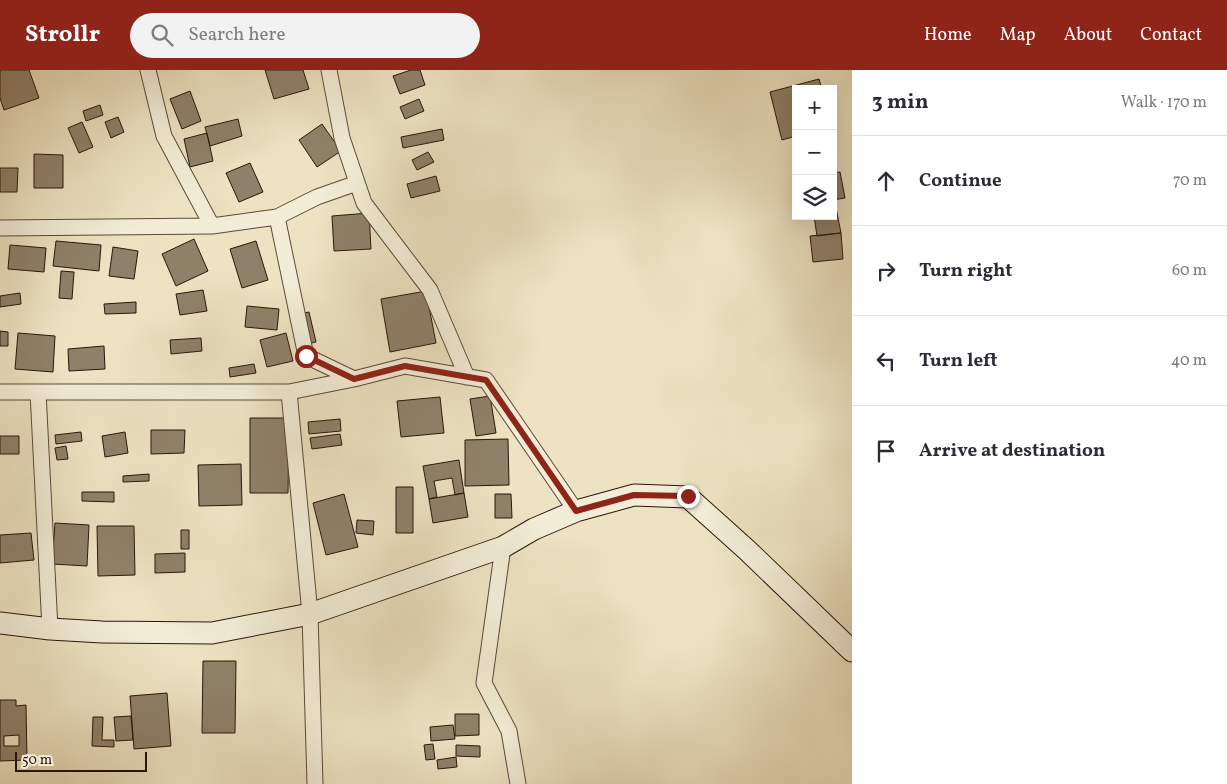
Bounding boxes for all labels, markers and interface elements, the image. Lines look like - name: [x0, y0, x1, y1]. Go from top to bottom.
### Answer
- search box: [130, 13, 480, 58]
- text: Strollr: [25, 18, 100, 52]
- icon: search: [148, 21, 176, 49]
- text: Search here: [188, 22, 286, 48]
- text: Home: [924, 23, 972, 48]
- text: Map: [1000, 23, 1036, 48]
- text: About: [1064, 23, 1112, 48]
- text: Contact: [1140, 23, 1202, 48]
- map controls: [792, 85, 837, 220]
- button: +: [792, 85, 837, 130]
- text: 3 min: [872, 88, 928, 117]
- text: Walk · 170 m: [1121, 92, 1207, 114]
- button: −: [792, 130, 837, 175]
- icon: ahead: [872, 167, 900, 195]
- text: Continue: [919, 168, 1002, 194]
- text: 70 m: [1173, 170, 1207, 192]
- button: layers: [792, 175, 837, 220]
- icon: right: [872, 257, 900, 285]
- text: Turn right: [919, 258, 1012, 284]
- text: 60 m: [1172, 260, 1207, 282]
- route start: [295, 345, 318, 368]
- icon: left: [872, 347, 900, 375]
- text: Turn left: [919, 348, 998, 374]
- text: 40 m: [1171, 350, 1207, 372]
- icon: arrive: [872, 437, 900, 465]
- text: Arrive at destination: [919, 438, 1105, 464]
- route end: [677, 485, 700, 508]
- scale bar: [15, 749, 148, 772]
- text: 50 m: [22, 751, 52, 770]

